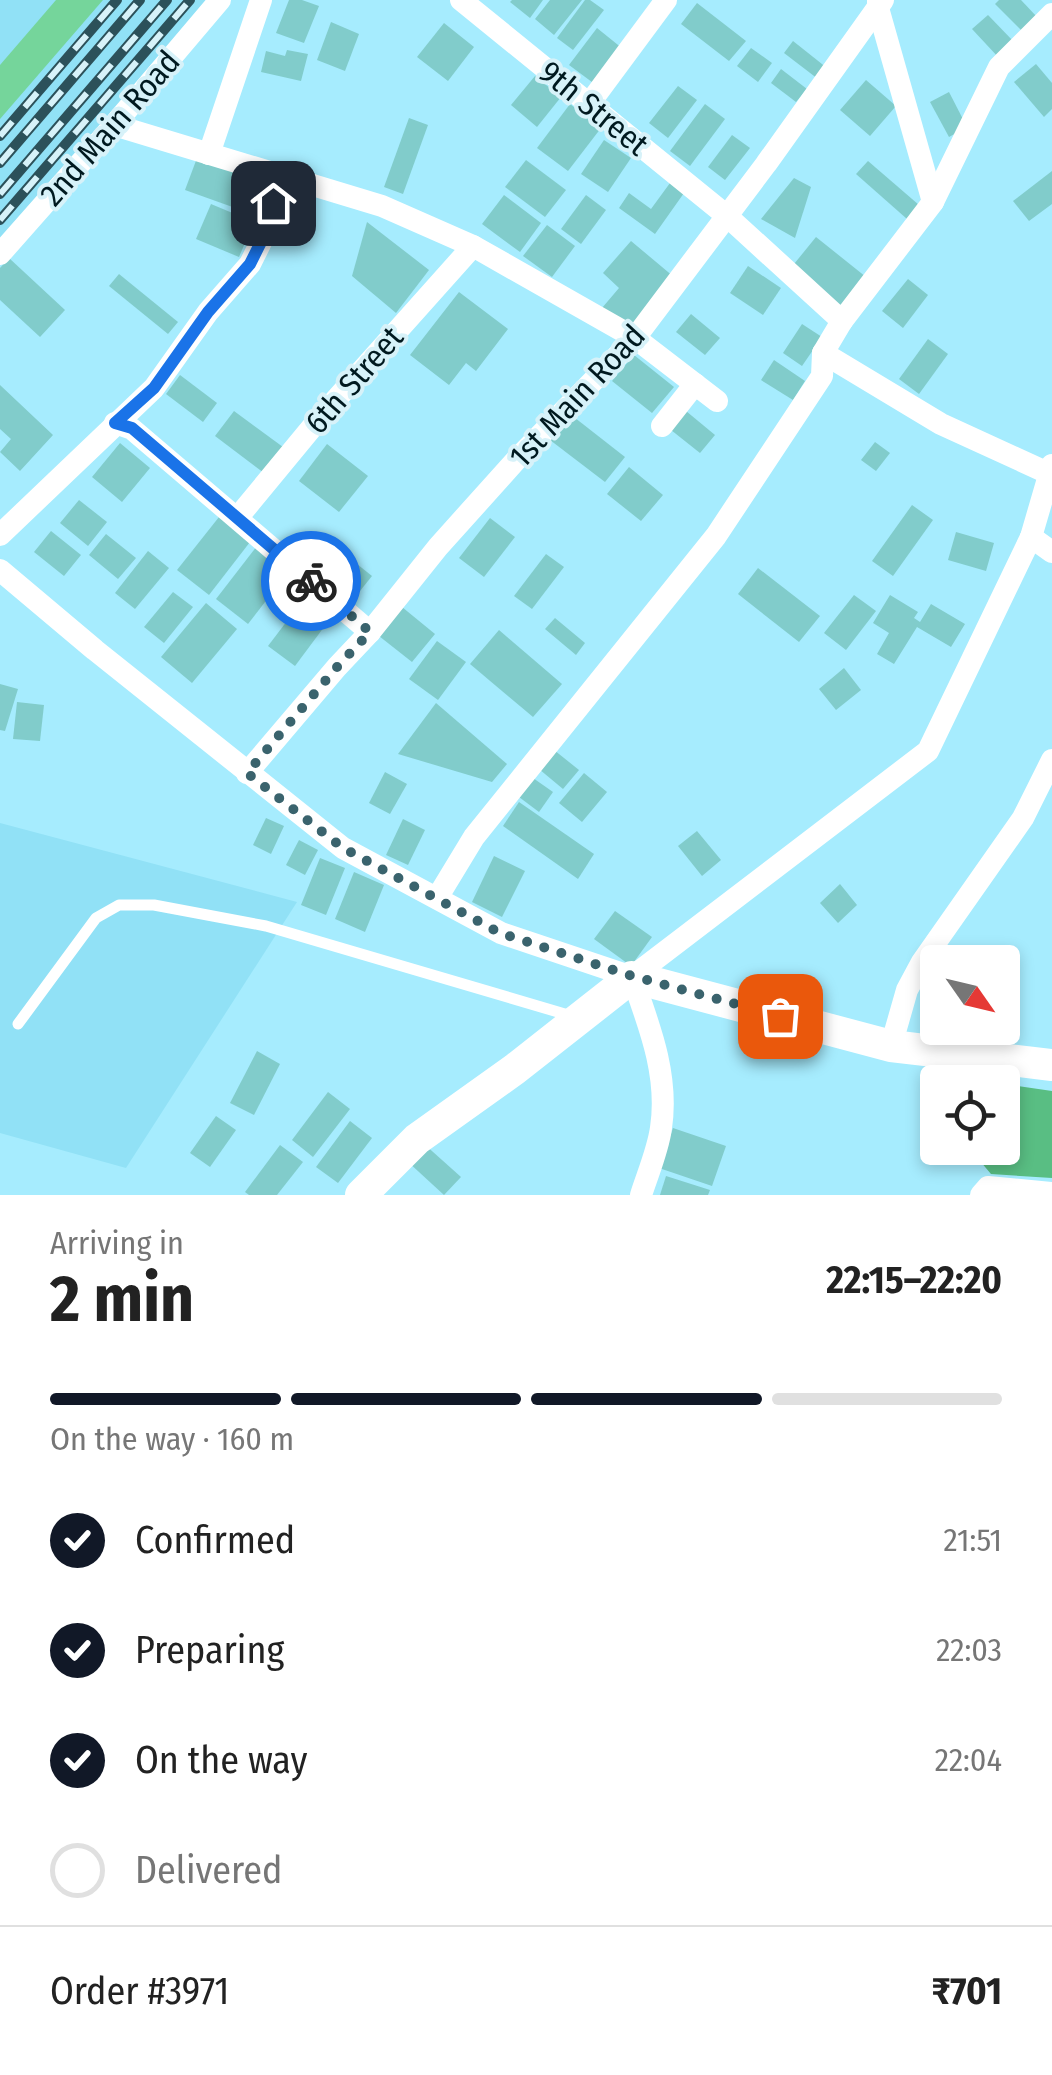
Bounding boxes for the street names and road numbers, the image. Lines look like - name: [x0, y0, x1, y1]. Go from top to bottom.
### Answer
- street label: 2nd Main Road: [32, 43, 188, 213]
- street label: 9th Street: [532, 53, 657, 164]
- street label: 1st Main Road: [501, 317, 653, 475]
- street label: 6th Street: [297, 318, 411, 441]

